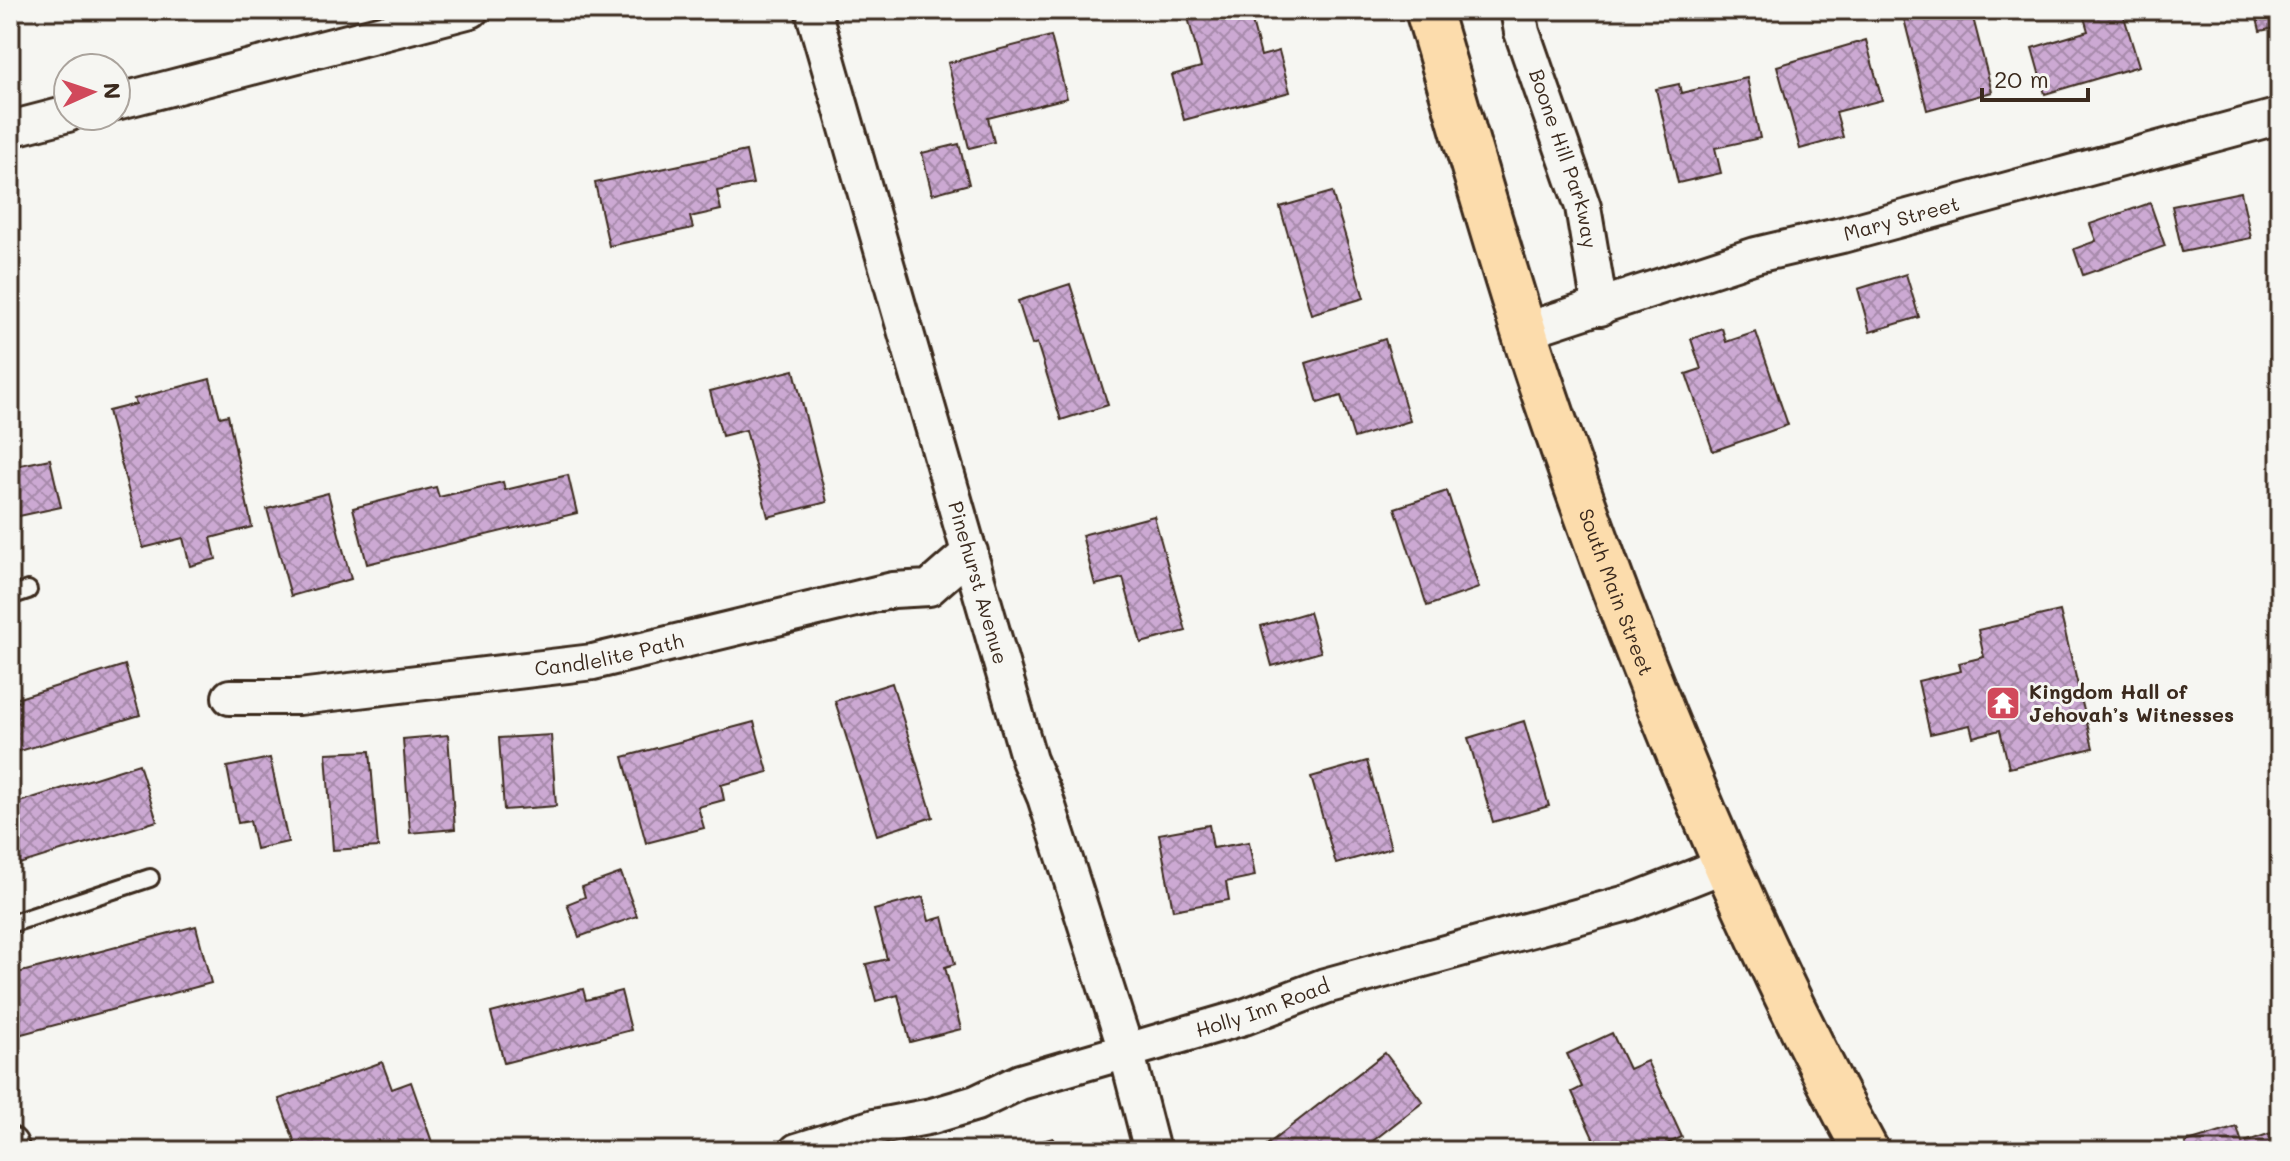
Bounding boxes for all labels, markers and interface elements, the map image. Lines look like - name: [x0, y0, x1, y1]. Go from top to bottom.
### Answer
- north arrow: [52, 52, 132, 132]
- scale bar: [1982, 52, 2088, 102]
- text: 20 m: [1994, 63, 2049, 94]
- street label: Boone Hill Parkway: [1524, 65, 1604, 250]
- text: N: [98, 82, 127, 100]
- street label: Mary Street: [1840, 190, 1962, 246]
- street label: Pinehurst Avenue: [943, 498, 1015, 667]
- street label: South Main Street: [1574, 505, 1660, 679]
- street label: Candlelite Path: [533, 627, 686, 681]
- place label: Kingdom Hall of Jehovah’s Witnesses: [2029, 678, 2234, 727]
- temple icon: Kingdom Hall of Jehovah’s Witnesses: [1984, 684, 2022, 722]
- street label: Holly Inn Road: [1192, 972, 1333, 1042]

